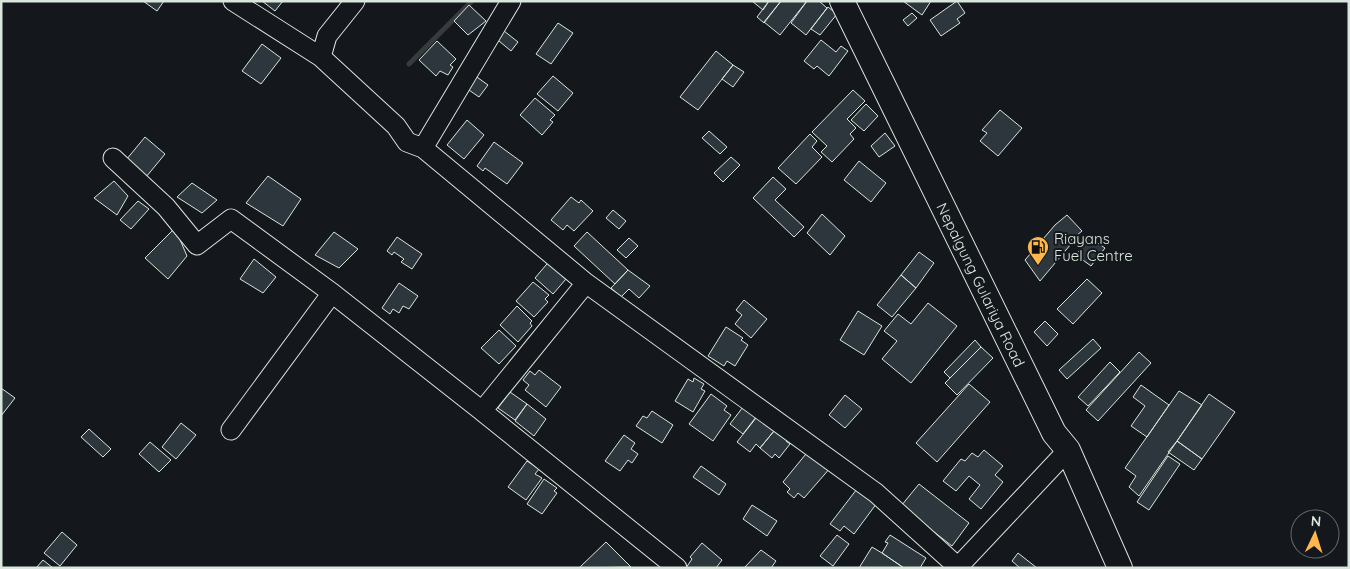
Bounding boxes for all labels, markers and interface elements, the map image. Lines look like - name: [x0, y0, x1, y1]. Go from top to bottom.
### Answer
- street label: Nepalgung Gulariya Road: [933, 200, 1029, 370]
- place label: Riayans Fuel Centre: [1054, 229, 1133, 265]
- fuel station icon: Riayans Fuel Centre: [1026, 235, 1050, 266]
- north arrow: [1290, 509, 1340, 559]
- text: N: [1310, 512, 1322, 530]

